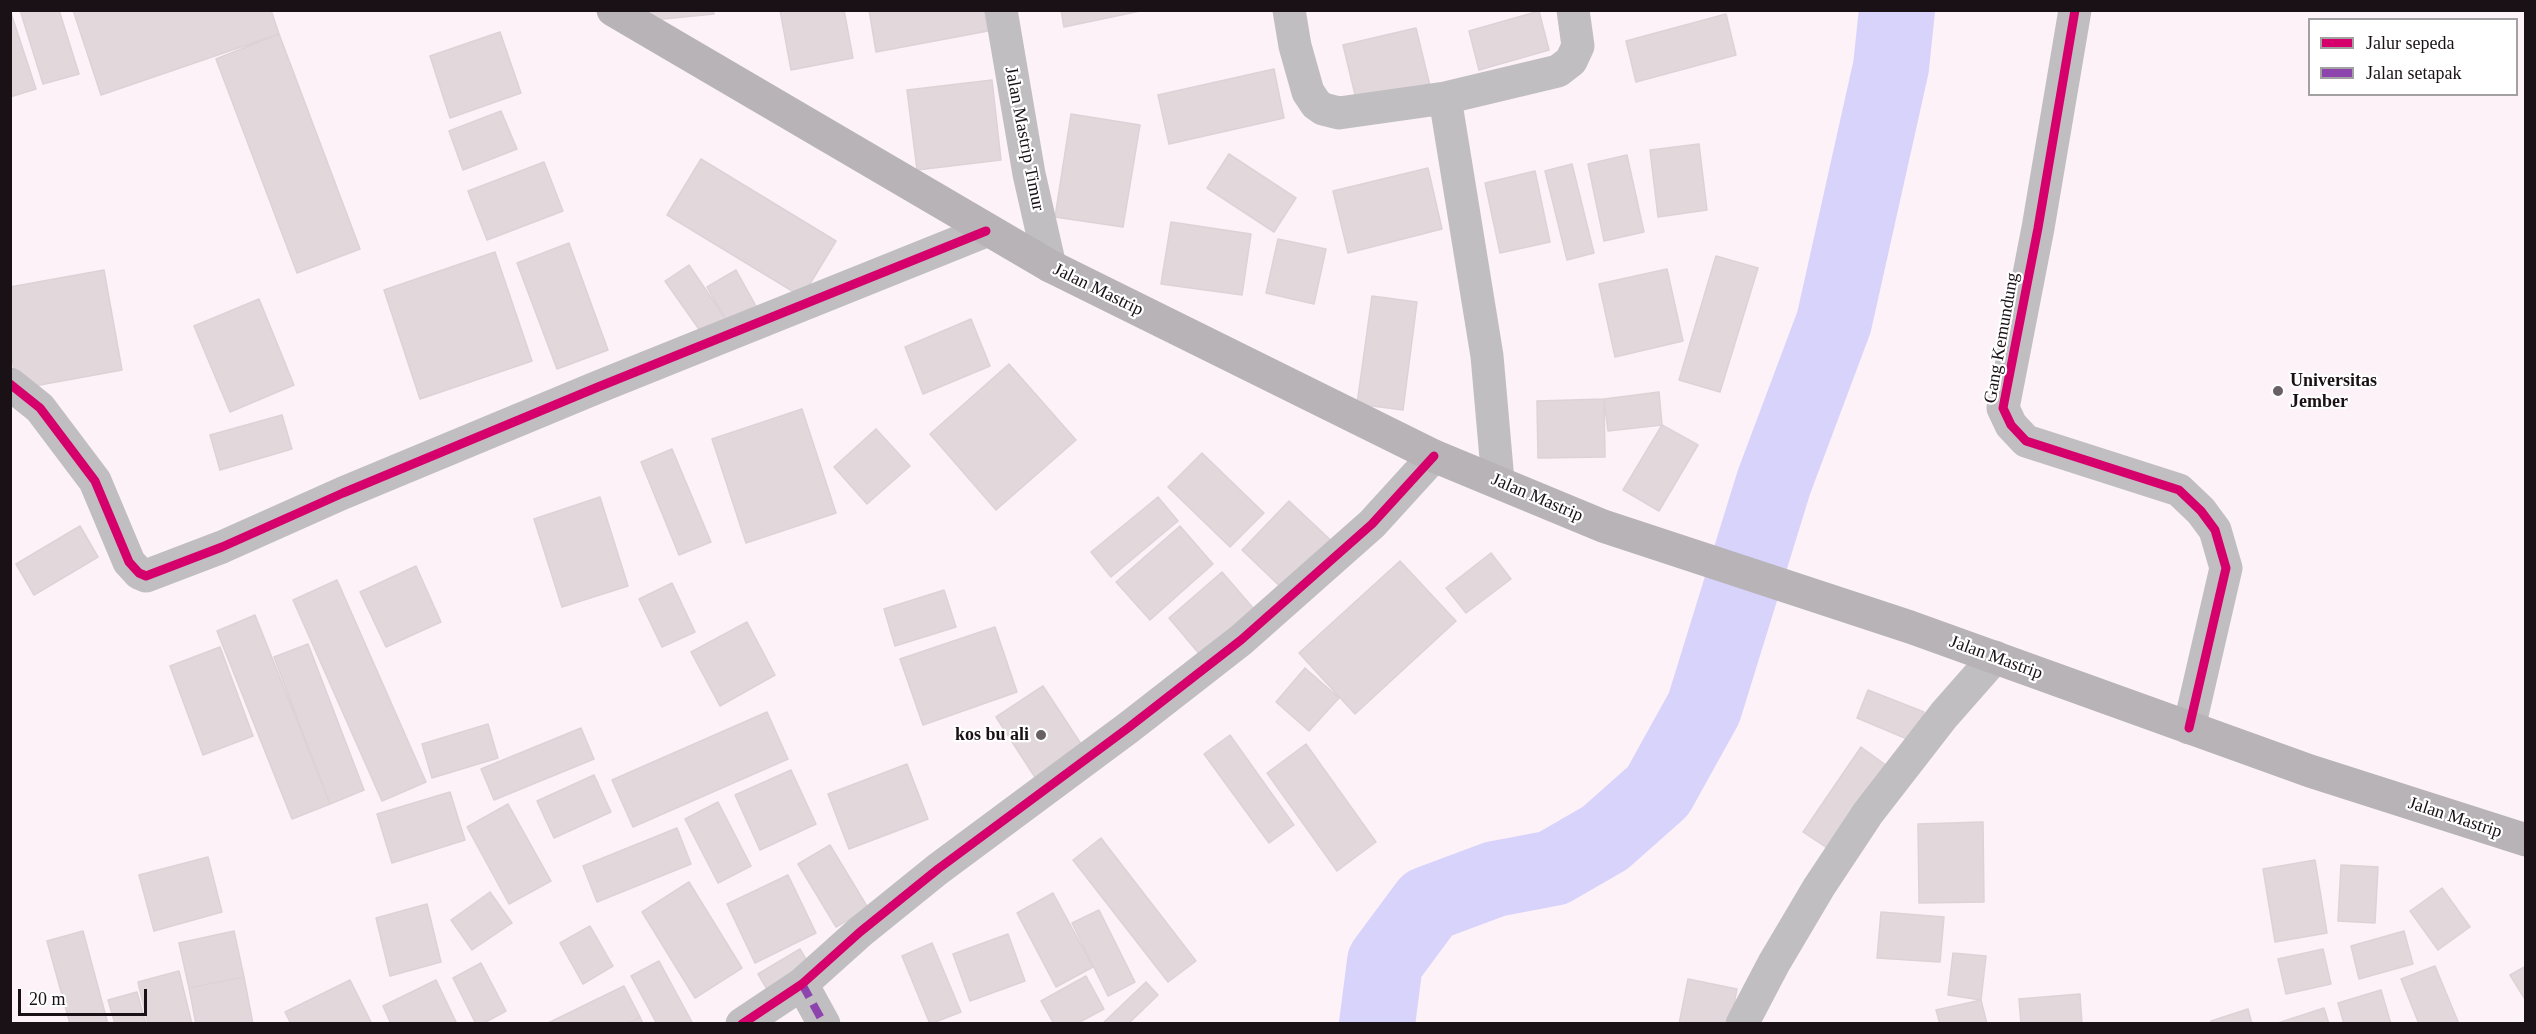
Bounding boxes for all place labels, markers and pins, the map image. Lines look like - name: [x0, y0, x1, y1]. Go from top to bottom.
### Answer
- place label: Universitas Jember: [2290, 370, 2377, 412]
- marker: Universitas Jember: [2271, 384, 2285, 398]
- place label: kos bu ali: [955, 724, 1029, 746]
- marker: kos bu ali: [1034, 728, 1048, 742]

